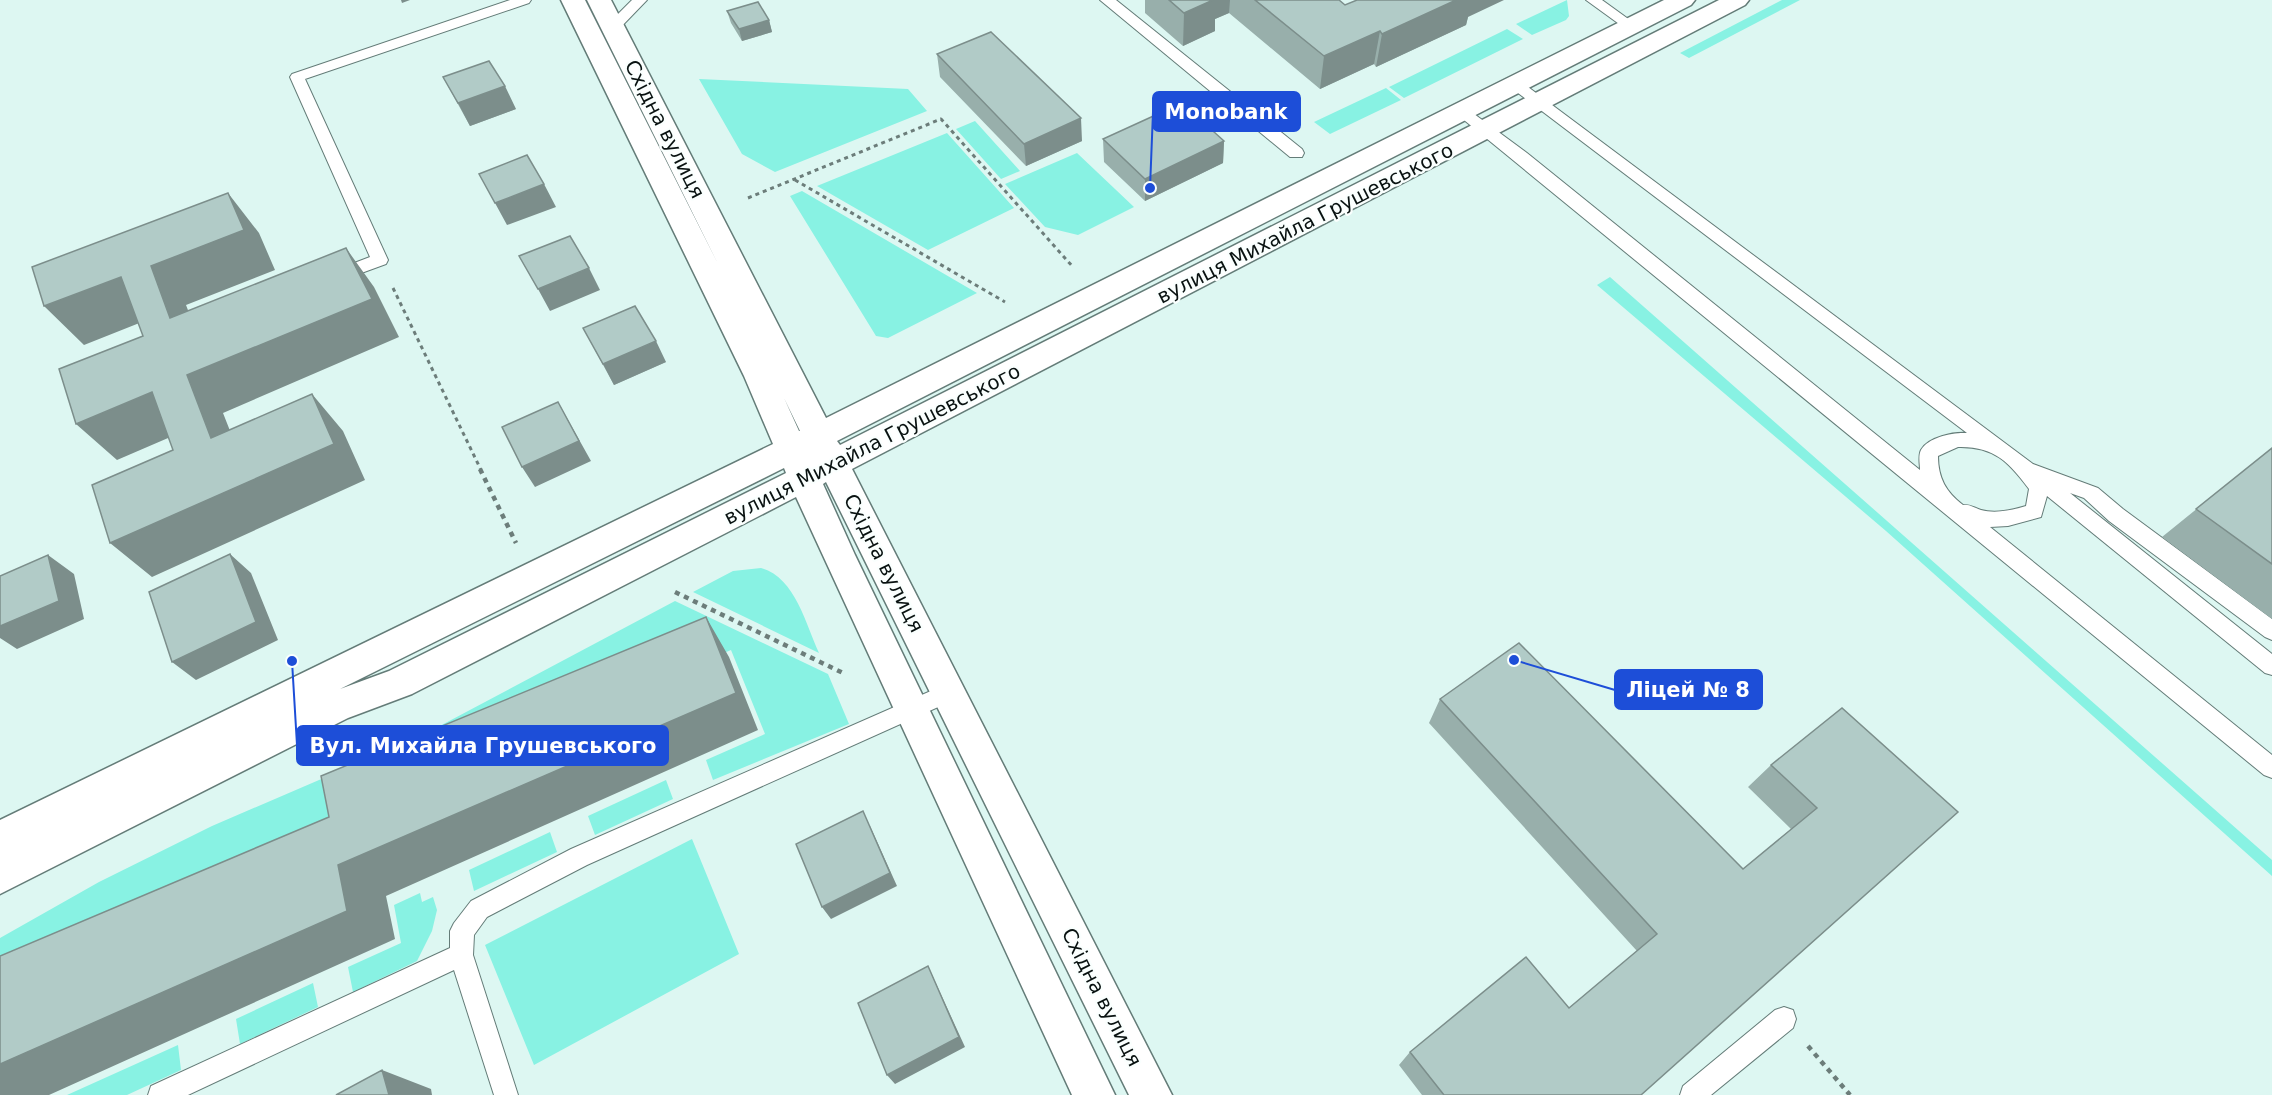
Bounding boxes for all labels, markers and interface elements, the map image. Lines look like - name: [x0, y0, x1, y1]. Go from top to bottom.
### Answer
- street label: Східна вулиця: [620, 56, 710, 202]
- callout: Monobank: [1153, 92, 1300, 131]
- text: Monobank: [1165, 100, 1288, 124]
- street label: вулиця Михайла Грушевського: [1153, 138, 1457, 308]
- street label: вулиця Михайла Грушевського: [720, 359, 1024, 529]
- street label: Східна вулиця: [839, 490, 929, 636]
- callout: Ліцей № 8: [1615, 670, 1762, 709]
- text: Ліцей № 8: [1626, 678, 1750, 702]
- callout: Вул. Михайла Грушевського: [297, 726, 668, 765]
- text: Вул. Михайла Грушевського: [309, 734, 657, 758]
- street label: Східна вулиця: [1057, 924, 1147, 1070]

